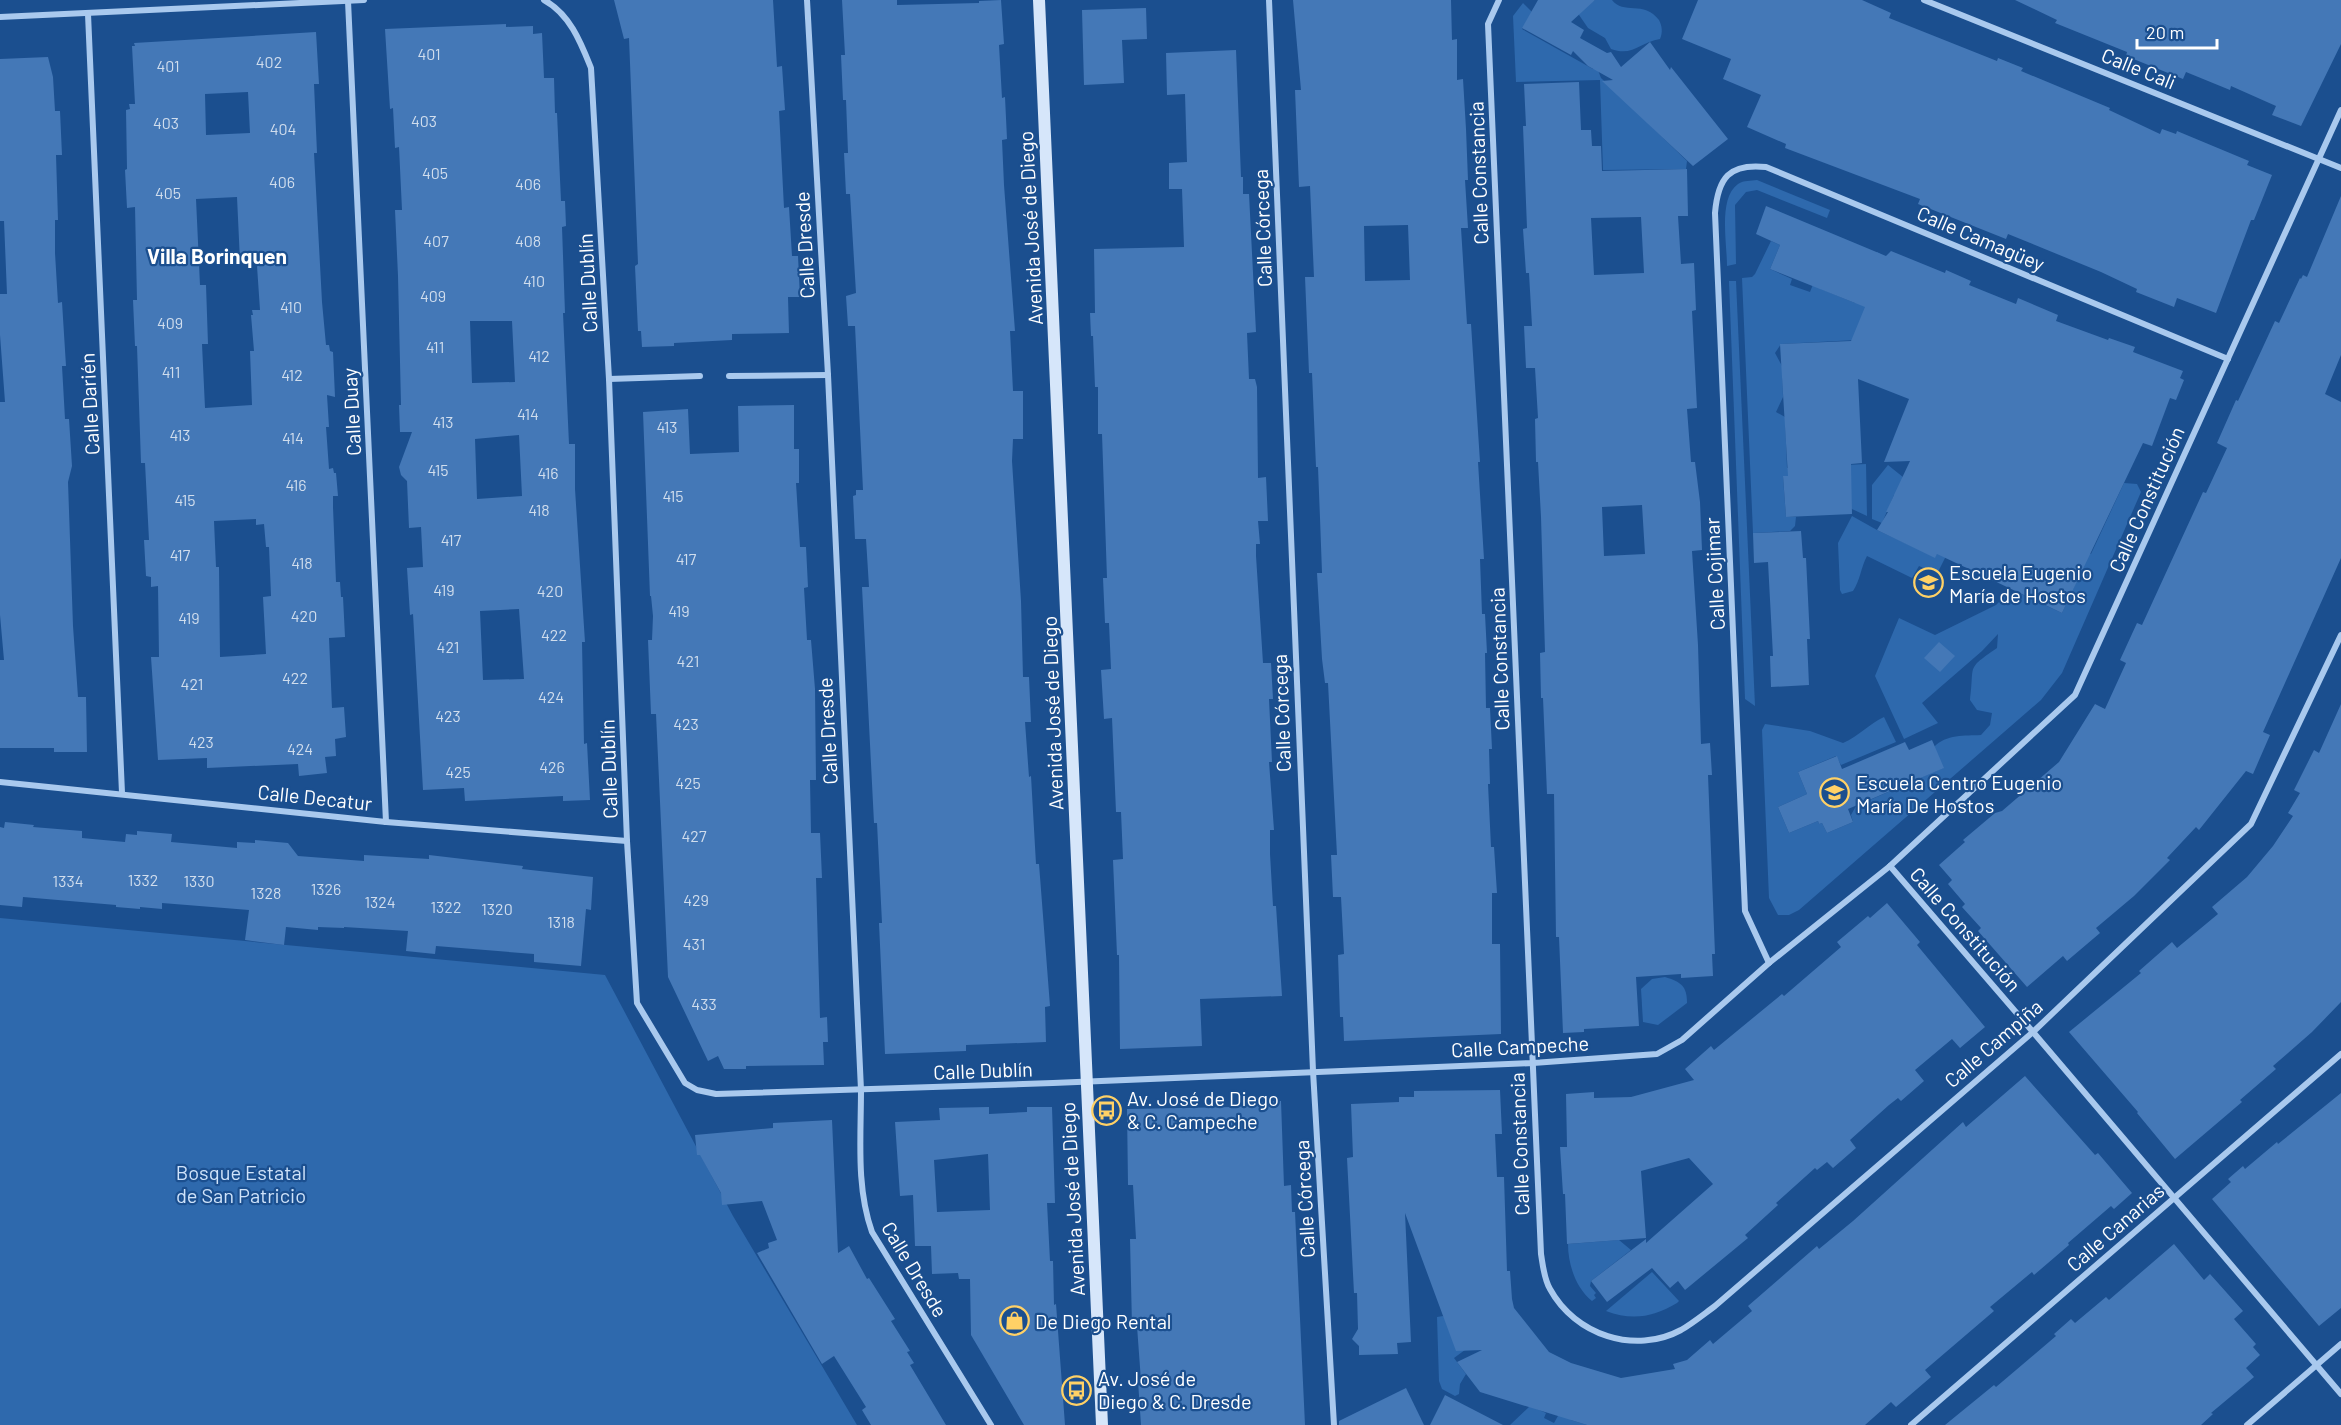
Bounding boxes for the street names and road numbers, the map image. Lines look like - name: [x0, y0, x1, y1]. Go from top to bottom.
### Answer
- street label: Calle Cali: [2098, 42, 2180, 94]
- street label: Calle Constancia: [1464, 101, 1492, 245]
- street label: Avenida José de Diego: [1013, 130, 1047, 326]
- street label: Calle Córcega: [1248, 169, 1276, 287]
- street label: Calle Dresde: [789, 191, 819, 299]
- street label: Calle Camagüey: [1914, 200, 2048, 276]
- street label: Calle Dublín: [572, 233, 602, 333]
- street label: Calle Darién: [74, 352, 104, 456]
- street label: Calle Duay: [337, 367, 365, 457]
- street label: Calle Constitución: [2103, 422, 2189, 576]
- street label: Calle Cojimar: [1699, 517, 1729, 631]
- street label: Calle Constancia: [1485, 587, 1513, 731]
- street label: Avenida José de Diego: [1037, 615, 1067, 811]
- street label: Calle Córcega: [1267, 654, 1295, 772]
- street label: Calle Dresde: [812, 677, 842, 785]
- street label: Calle Dublín: [594, 719, 622, 819]
- street label: Calle Decatur: [257, 779, 373, 815]
- street label: Calle Constitución: [1905, 862, 2027, 996]
- street label: Calle Campiña: [1939, 994, 2047, 1092]
- street label: Calle Campeche: [1450, 1030, 1590, 1062]
- street label: Calle Dublín: [933, 1056, 1033, 1084]
- street label: Calle Constancia: [1505, 1072, 1533, 1216]
- street label: Avenida José de Diego: [1055, 1101, 1089, 1297]
- street label: Calle Córcega: [1289, 1139, 1319, 1259]
- street label: Calle Canarias: [2061, 1178, 2169, 1276]
- street label: Calle Dresde: [877, 1217, 953, 1321]

